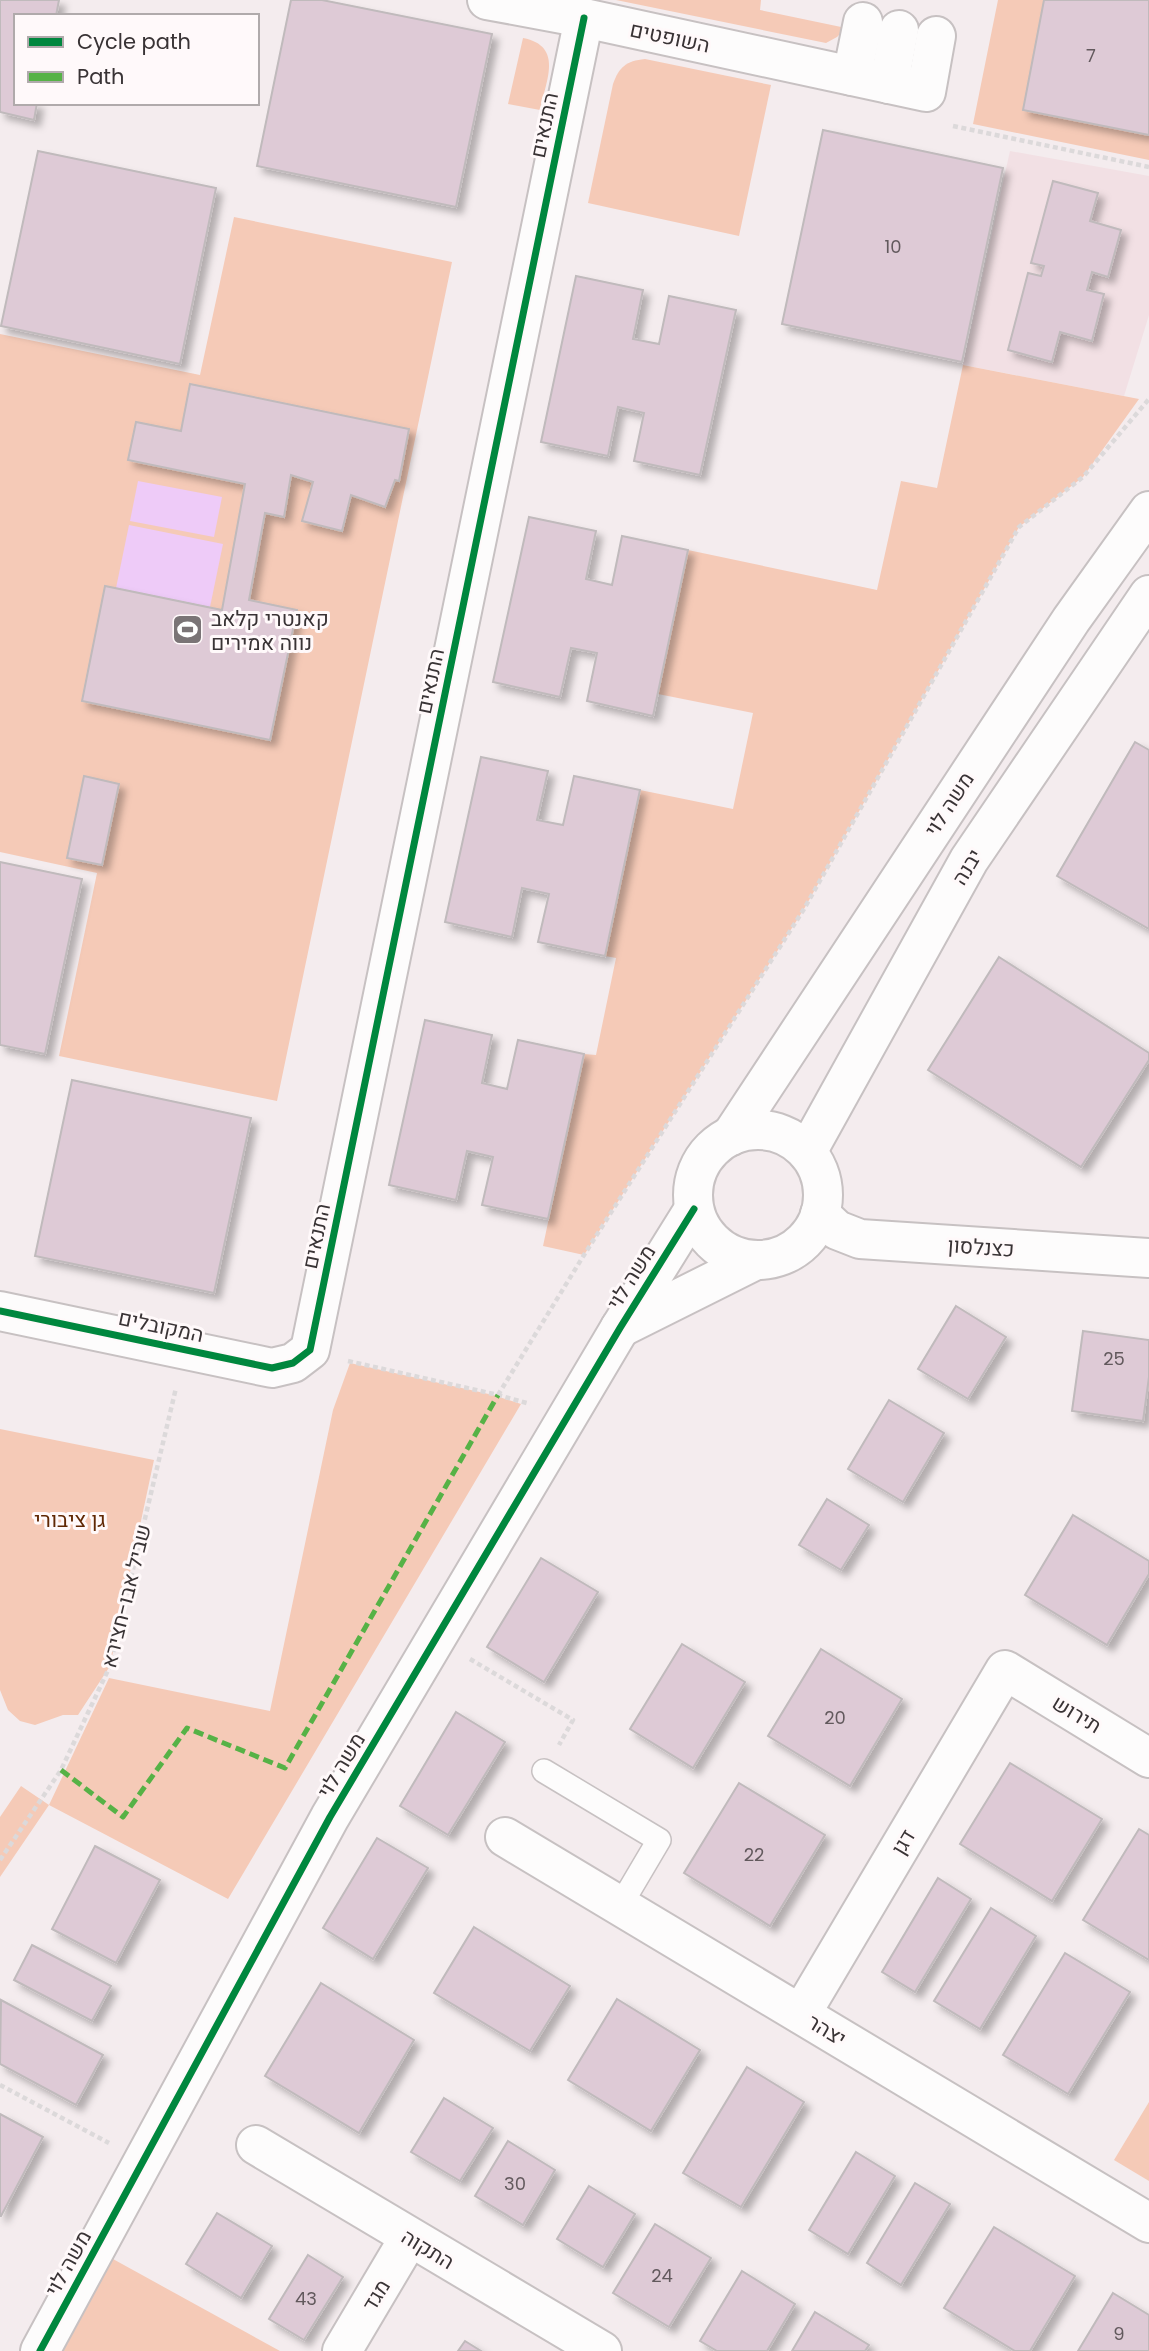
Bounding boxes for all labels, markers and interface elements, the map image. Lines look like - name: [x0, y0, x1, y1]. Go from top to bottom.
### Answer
- legend: [14, 14, 259, 105]
- street label: השופטים: [627, 14, 713, 60]
- text: Cycle path: [77, 27, 191, 56]
- house number: 7: [1086, 43, 1096, 68]
- text: Path: [77, 62, 124, 91]
- street label: התנאים: [523, 90, 565, 160]
- house number: 10: [884, 234, 902, 259]
- place label: קאנטרי קלאב נווה אמירים: [211, 604, 329, 657]
- sports icon: קאנטרי קלאב נווה אמירים: [171, 613, 205, 647]
- street label: התנאים: [409, 646, 451, 716]
- street label: משה לוי: [917, 766, 981, 842]
- street label: יבנה: [945, 844, 989, 890]
- street label: התנאים: [295, 1201, 337, 1271]
- street label: כצנלסון: [947, 1230, 1015, 1264]
- street label: משה לוי: [600, 1239, 662, 1315]
- street label: המקובלים: [116, 1303, 206, 1349]
- house number: 25: [1103, 1346, 1125, 1371]
- park label: גן ציבורי: [34, 1505, 106, 1534]
- street label: שביל אבו-חצירא: [94, 1521, 158, 1671]
- street label: תירוש: [1047, 1688, 1107, 1740]
- house number: 20: [824, 1705, 846, 1730]
- street label: משה לוי: [310, 1727, 372, 1803]
- street label: דגן: [884, 1824, 922, 1860]
- house number: 22: [744, 1842, 764, 1867]
- street label: יצהר: [802, 2007, 852, 2053]
- house number: 30: [504, 2171, 526, 2196]
- street label: התקוה: [396, 2222, 460, 2276]
- street label: משה לוי: [38, 2225, 98, 2301]
- house number: 24: [651, 2263, 673, 2288]
- street label: מגד: [355, 2274, 397, 2316]
- house number: 43: [295, 2286, 317, 2311]
- house number: 9: [1113, 2321, 1125, 2346]

